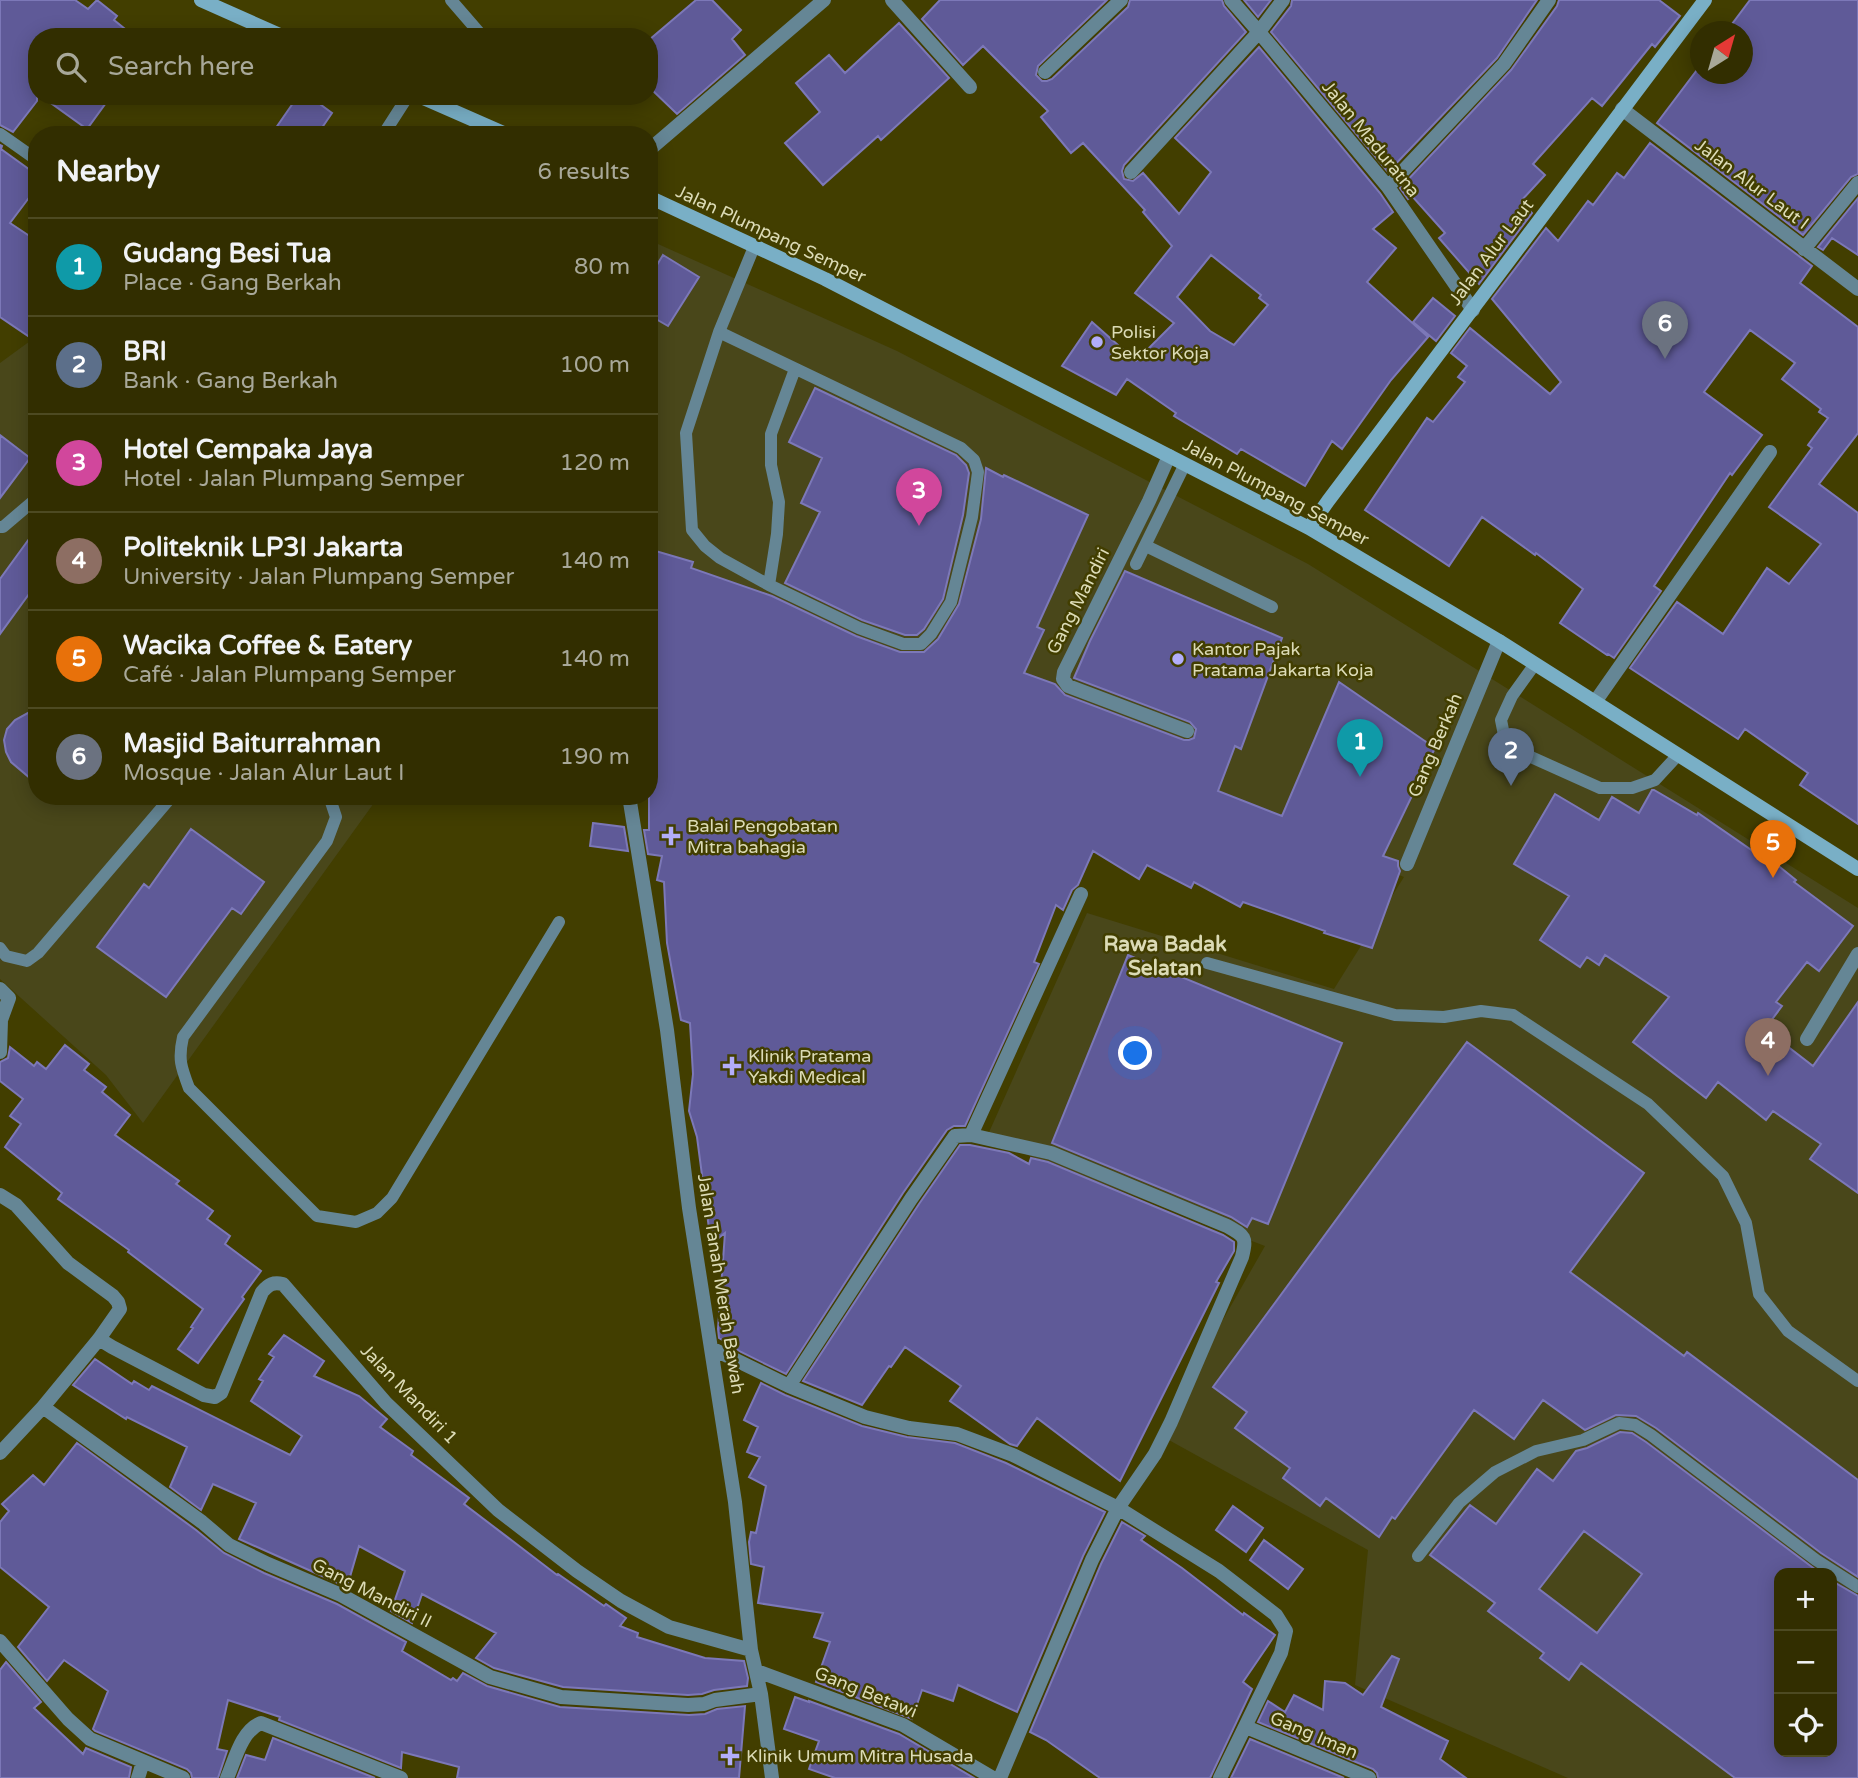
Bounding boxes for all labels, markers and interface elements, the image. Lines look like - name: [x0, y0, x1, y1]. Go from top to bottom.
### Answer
- north arrow: [1690, 21, 1753, 84]
- search box: [28, 28, 658, 105]
- icon: search: [52, 48, 90, 86]
- text: Search here: [108, 51, 254, 82]
- street label: Jalan Maduratna: [1317, 76, 1425, 202]
- street label: Jalan Alur Laut I: [1691, 134, 1813, 234]
- text: Nearby: [56, 153, 160, 190]
- text: 6 results: [537, 158, 630, 186]
- street label: Jalan Plumpang Semper: [672, 180, 870, 288]
- street label: Jalan Alur Laut: [1444, 194, 1538, 309]
- text: Gudang Besi Tua: [123, 238, 332, 269]
- text: 1: [72, 253, 86, 281]
- text: 80 m: [574, 253, 630, 281]
- text: Place · Gang Berkah: [123, 269, 342, 297]
- pin: 6: [1642, 301, 1688, 359]
- place label: Polisi Sektor Koja: [1111, 321, 1209, 364]
- marker: Polisi Sektor Koja: [1089, 334, 1105, 350]
- text: BRI: [123, 336, 167, 367]
- text: 2: [72, 351, 86, 379]
- text: 100 m: [560, 351, 630, 379]
- text: Bank · Gang Berkah: [123, 367, 338, 395]
- text: Hotel Cempaka Jaya: [123, 434, 373, 465]
- street label: Jalan Plumpang Semper: [1179, 434, 1373, 550]
- text: 3: [72, 449, 86, 477]
- text: 120 m: [560, 449, 630, 477]
- text: Hotel · Jalan Plumpang Semper: [123, 465, 464, 493]
- pin: 3: [896, 468, 942, 526]
- text: Politeknik LP3I Jakarta: [123, 532, 403, 563]
- street label: Gang Mandiri: [1042, 544, 1114, 658]
- text: 4: [72, 547, 86, 575]
- text: 140 m: [560, 547, 630, 575]
- text: University · Jalan Plumpang Semper: [123, 563, 514, 591]
- text: Wacika Coffee & Eatery: [123, 630, 412, 661]
- place label: Kantor Pajak Pratama Jakarta Koja: [1192, 638, 1374, 681]
- text: 5: [72, 645, 86, 673]
- text: 140 m: [560, 645, 630, 673]
- marker: Kantor Pajak Pratama Jakarta Koja: [1170, 651, 1186, 667]
- text: Café · Jalan Plumpang Semper: [123, 661, 456, 689]
- street label: Gang Berkah: [1403, 690, 1467, 800]
- pin: 1: [1337, 719, 1383, 777]
- text: Masjid Baiturrahman: [123, 728, 381, 759]
- pin: 2: [1488, 728, 1534, 786]
- text: 6: [72, 743, 86, 771]
- text: 190 m: [560, 743, 630, 771]
- text: Mosque · Jalan Alur Laut I: [123, 759, 405, 787]
- place label: Balai Pengobatan Mitra bahagia: [687, 815, 838, 858]
- pin: 5: [1750, 820, 1796, 878]
- marker: Balai Pengobatan Mitra bahagia: [661, 826, 681, 846]
- district label: Rawa Badak Selatan: [1103, 932, 1227, 981]
- pin: 4: [1745, 1018, 1791, 1076]
- your location: [1118, 1036, 1152, 1070]
- place label: Klinik Pratama Yakdi Medical: [748, 1045, 871, 1088]
- marker: Klinik Pratama Yakdi Medical: [722, 1056, 742, 1076]
- street label: Jalan Tanah Merah Bawah: [693, 1172, 749, 1396]
- street label: Jalan Mandiri 1: [356, 1339, 462, 1449]
- street label: Gang Mandiri II: [308, 1553, 436, 1633]
- map controls: [1774, 1568, 1837, 1757]
- button: +: [1774, 1568, 1837, 1631]
- button: −: [1774, 1631, 1837, 1694]
- street label: Gang Betawi: [811, 1661, 921, 1723]
- button: locate: [1774, 1694, 1837, 1757]
- street label: Gang Iman: [1267, 1707, 1361, 1763]
- place label: Klinik Umum Mitra Husada: [746, 1745, 974, 1767]
- marker: Klinik Umum Mitra Husada: [720, 1746, 740, 1766]

